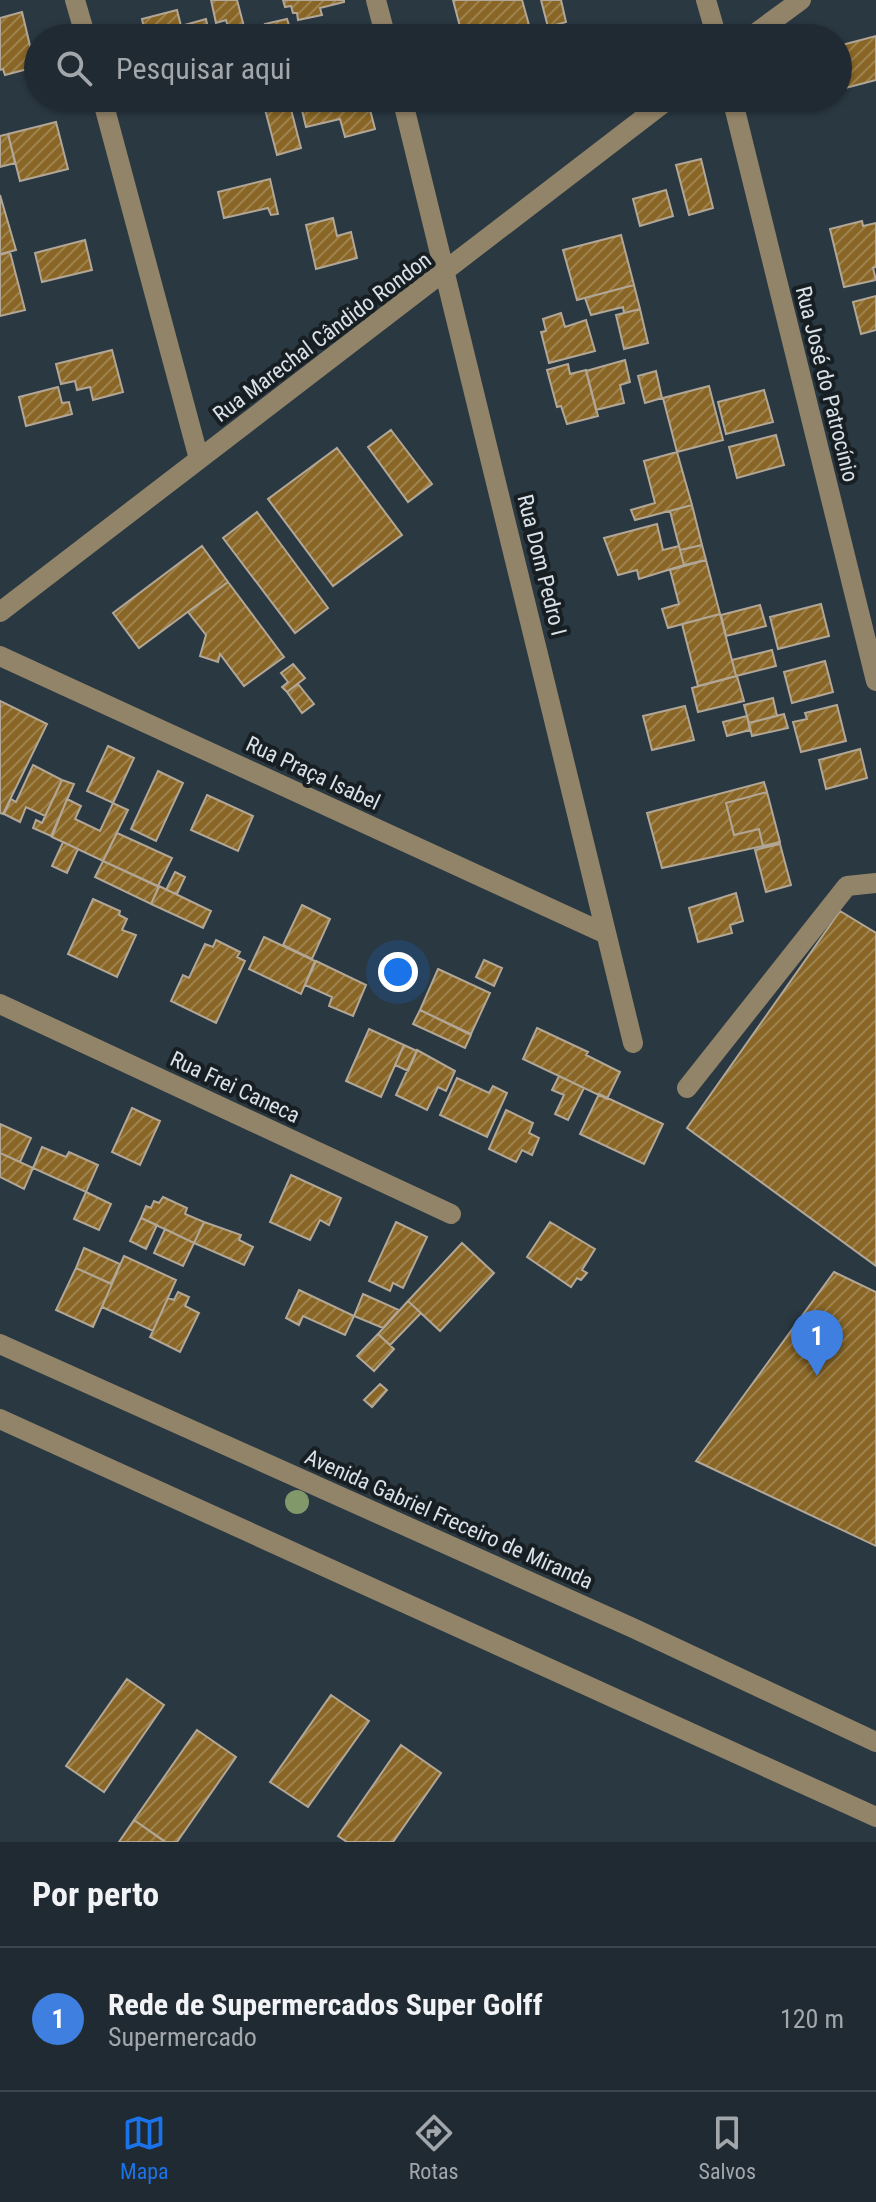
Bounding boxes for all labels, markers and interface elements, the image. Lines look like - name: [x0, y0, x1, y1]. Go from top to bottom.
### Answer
- search box: [24, 24, 852, 112]
- icon: search: [52, 46, 96, 90]
- text: Pesquisar aqui: [116, 51, 291, 86]
- street label: Rua Marechal Cândido Rondon: [208, 247, 436, 427]
- street label: Rua José do Patrocínio: [791, 284, 863, 484]
- street label: Rua Dom Pedro I: [512, 492, 572, 638]
- street label: Rua Praça Isabel: [242, 731, 384, 815]
- your location: [378, 952, 418, 992]
- street label: Rua Frei Caneca: [166, 1046, 304, 1128]
- pin: 1: [791, 1310, 843, 1376]
- street label: Avenida Gabriel Freceiro de Miranda: [301, 1444, 597, 1594]
- text: Por perto: [32, 1874, 159, 1914]
- text: Rede de Supermercados Super Golff: [108, 1987, 543, 2022]
- text: 1: [51, 2004, 65, 2034]
- text: 120 m: [780, 2004, 844, 2034]
- text: Supermercado: [108, 2022, 257, 2052]
- tab: Mapa: [120, 2111, 169, 2184]
- tab: Rotas: [409, 2111, 459, 2184]
- tab: Salvos: [699, 2111, 756, 2184]

